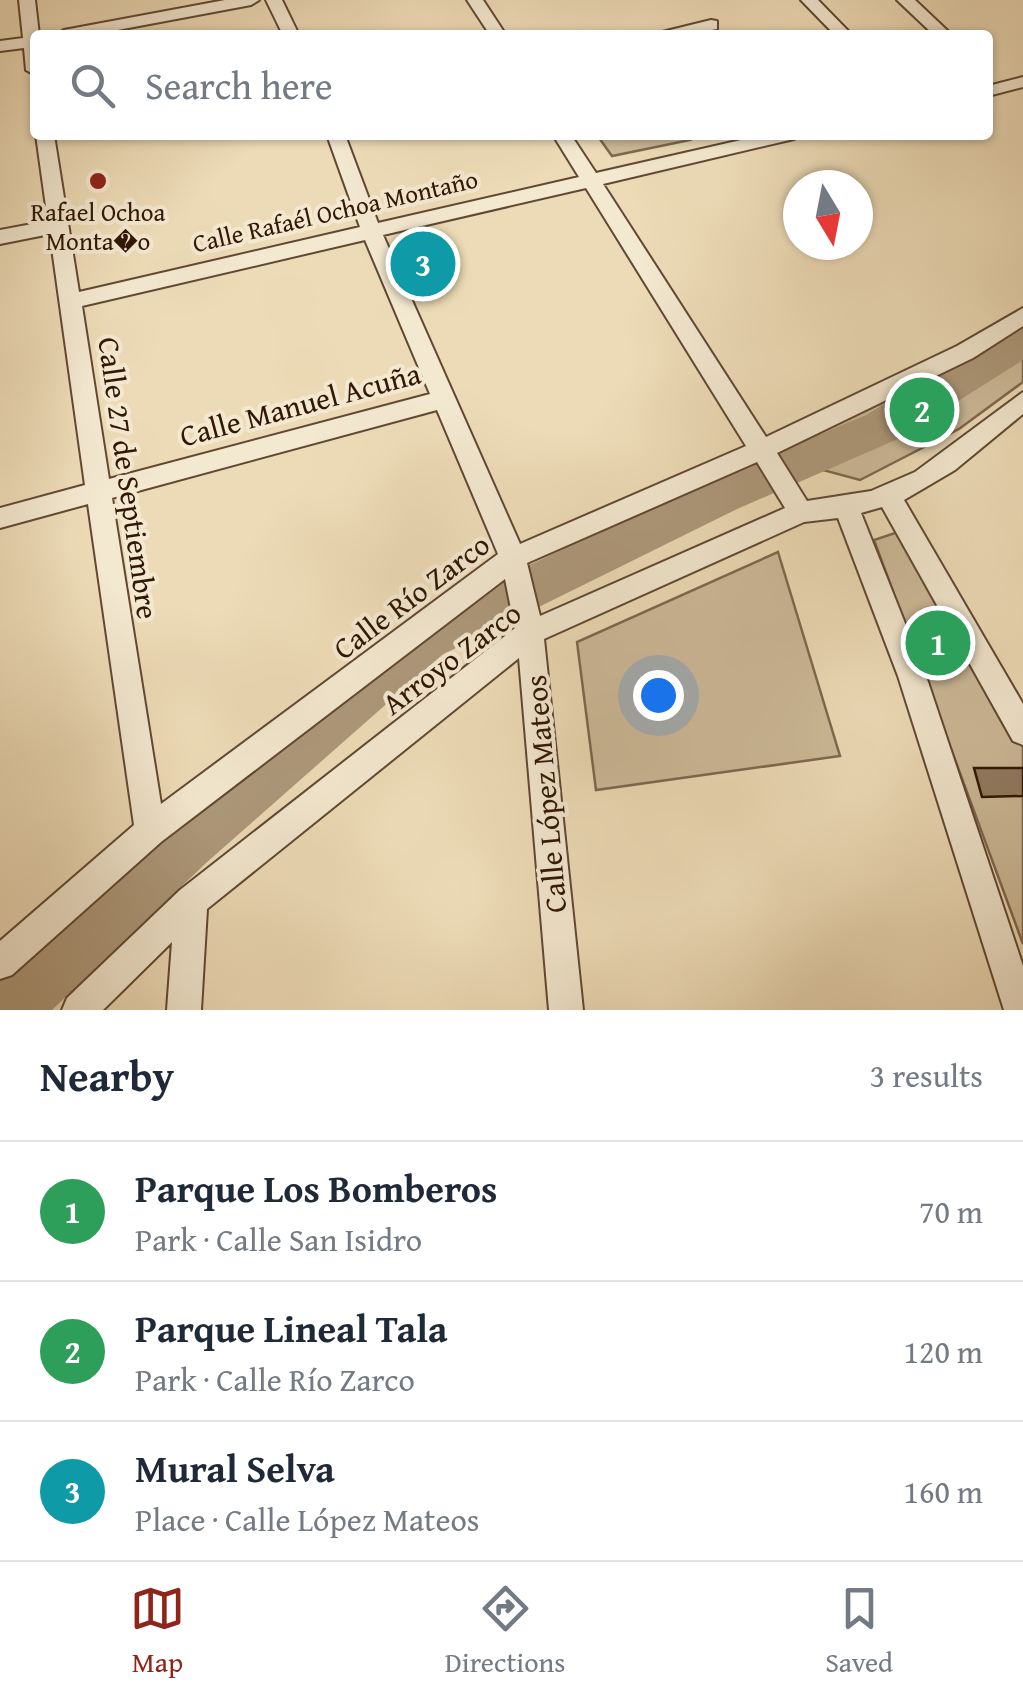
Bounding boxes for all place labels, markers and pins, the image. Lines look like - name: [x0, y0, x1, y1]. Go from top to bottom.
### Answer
- marker: Rafael Ochoa Monta�o: [87, 170, 109, 192]
- place label: Rafael Ochoa Monta�o: [31, 194, 166, 259]
- pin: 3: [390, 226, 456, 302]
- pin: 2: [890, 372, 954, 448]
- pin: 1: [906, 606, 970, 680]

